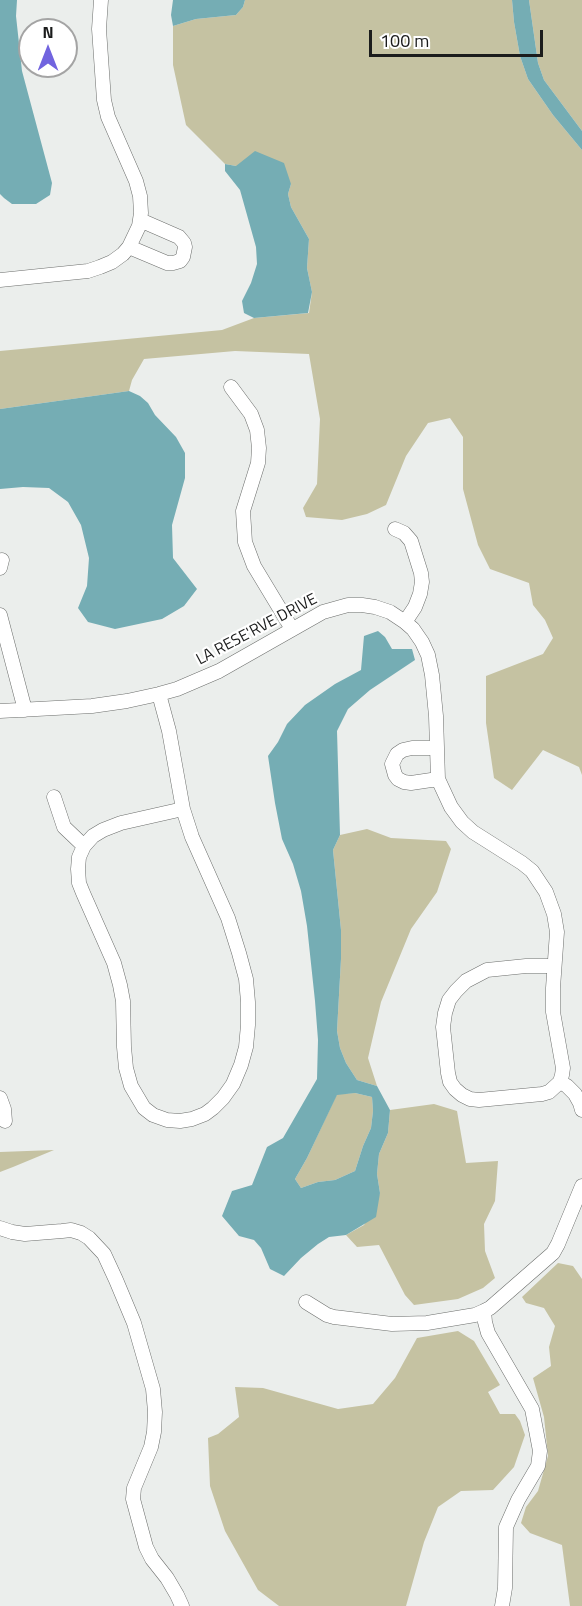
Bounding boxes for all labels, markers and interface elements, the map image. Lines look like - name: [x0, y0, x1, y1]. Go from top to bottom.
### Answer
- north arrow: [18, 18, 78, 78]
- scale bar: [372, 18, 546, 56]
- text: N: [42, 20, 54, 44]
- text: 100 m: [380, 27, 429, 54]
- street label: LA RESE'RVE DRIVE: [193, 590, 321, 670]

